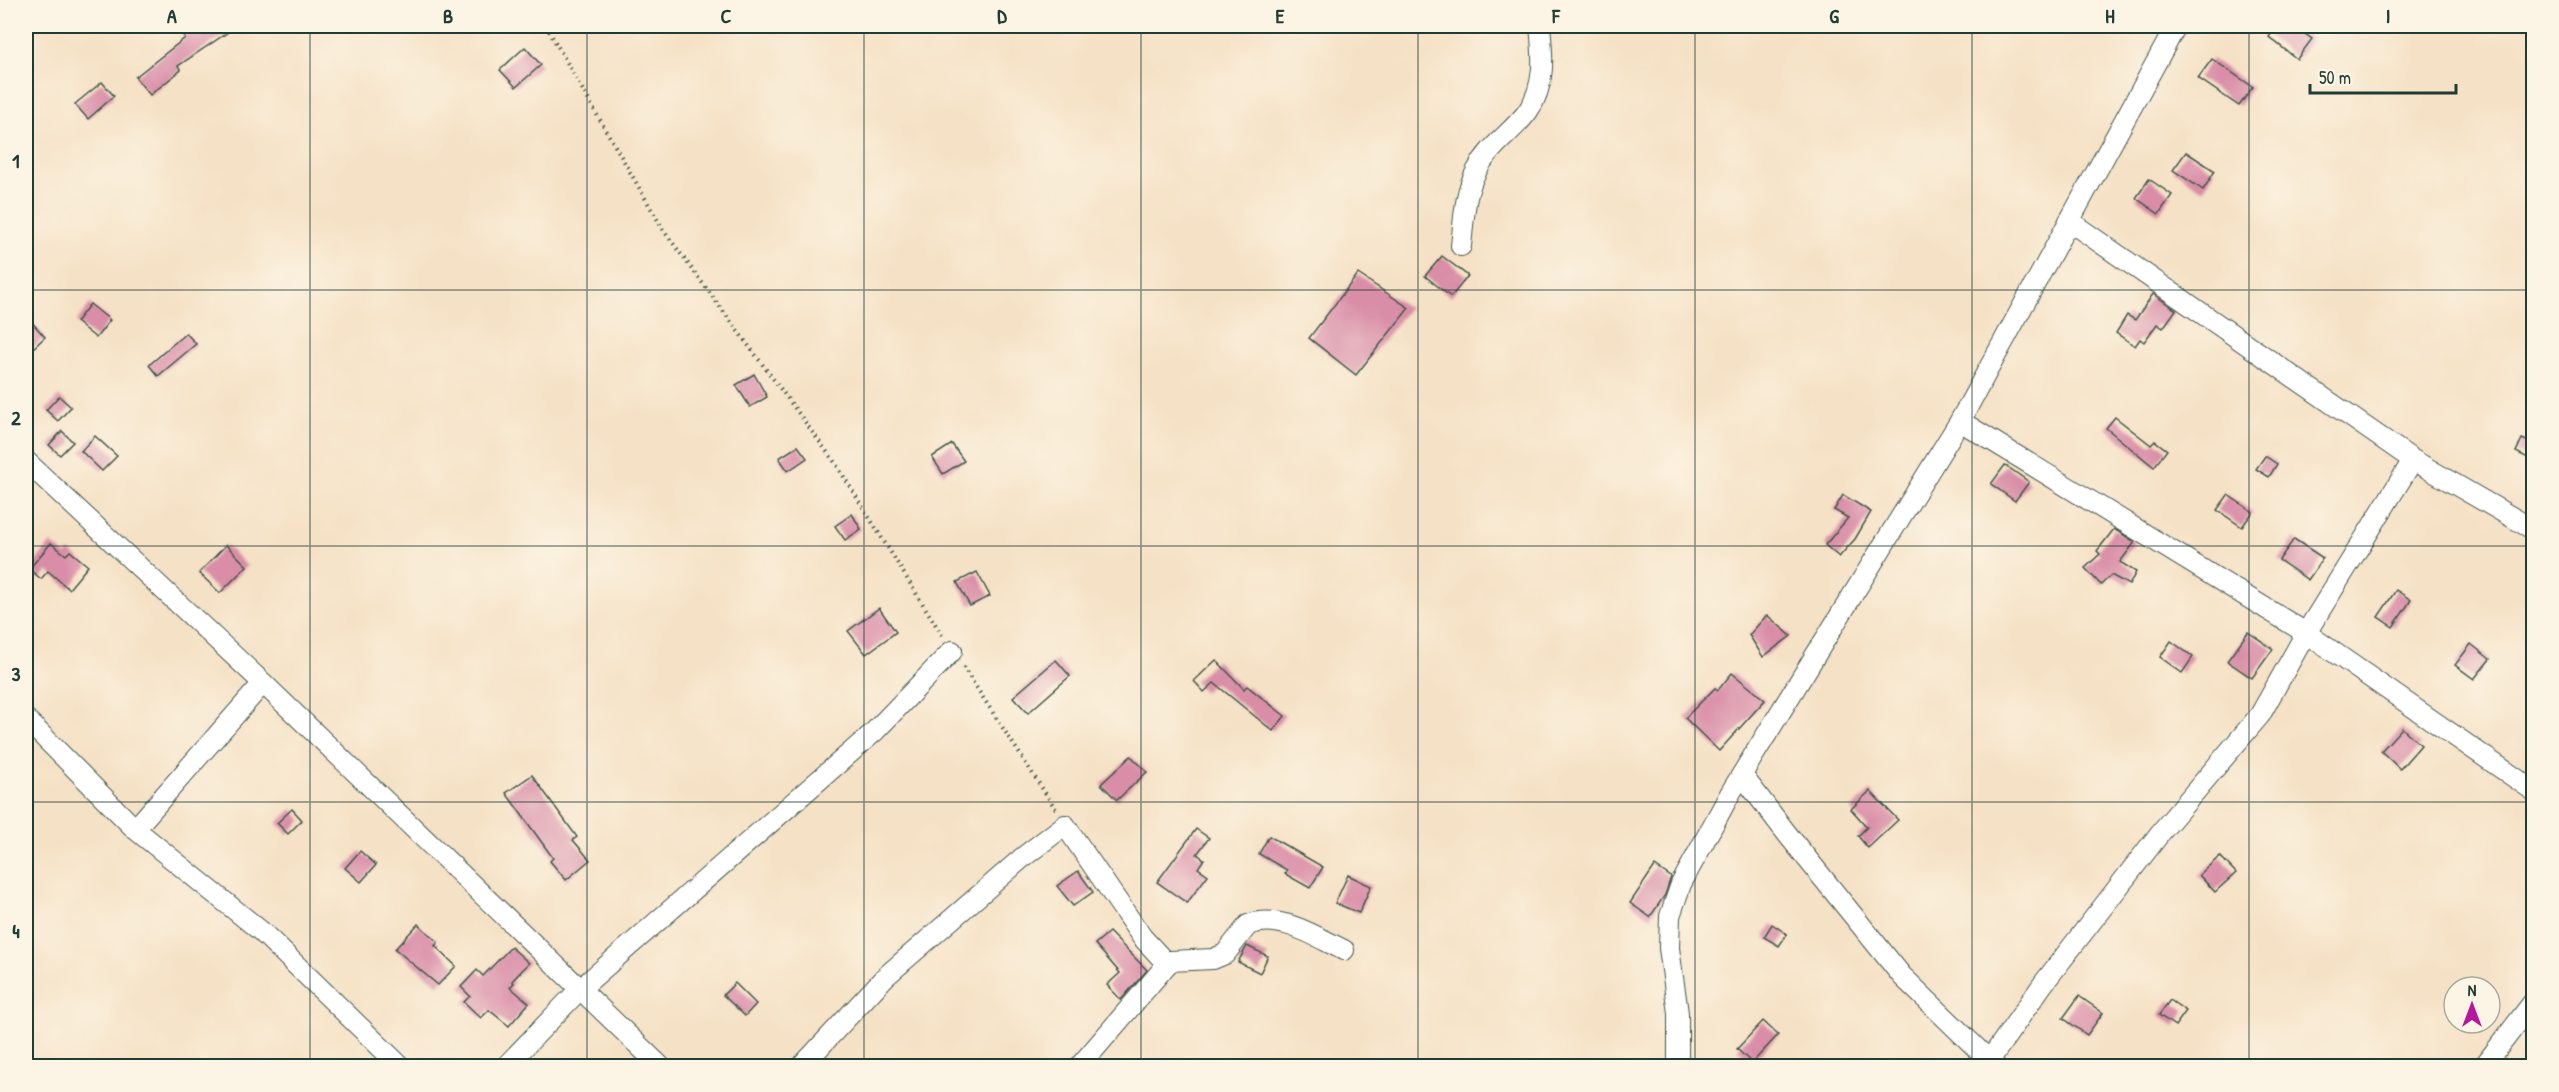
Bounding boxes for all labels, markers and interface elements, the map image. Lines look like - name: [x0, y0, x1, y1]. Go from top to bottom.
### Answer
- text: A: [167, 2, 177, 29]
- text: B: [443, 2, 453, 29]
- text: C: [721, 2, 732, 29]
- text: D: [997, 2, 1007, 29]
- text: E: [1276, 2, 1285, 29]
- text: F: [1551, 2, 1561, 29]
- text: G: [1829, 2, 1839, 29]
- text: H: [2105, 2, 2115, 29]
- text: I: [2386, 2, 2390, 29]
- scale bar: [2310, 57, 2456, 95]
- text: 50 m: [2319, 65, 2351, 90]
- text: 1: [12, 147, 20, 174]
- text: 2: [11, 404, 21, 431]
- text: 3: [12, 660, 21, 687]
- text: 4: [12, 917, 20, 944]
- north arrow: [2442, 975, 2502, 1035]
- text: N: [2468, 979, 2477, 1001]

